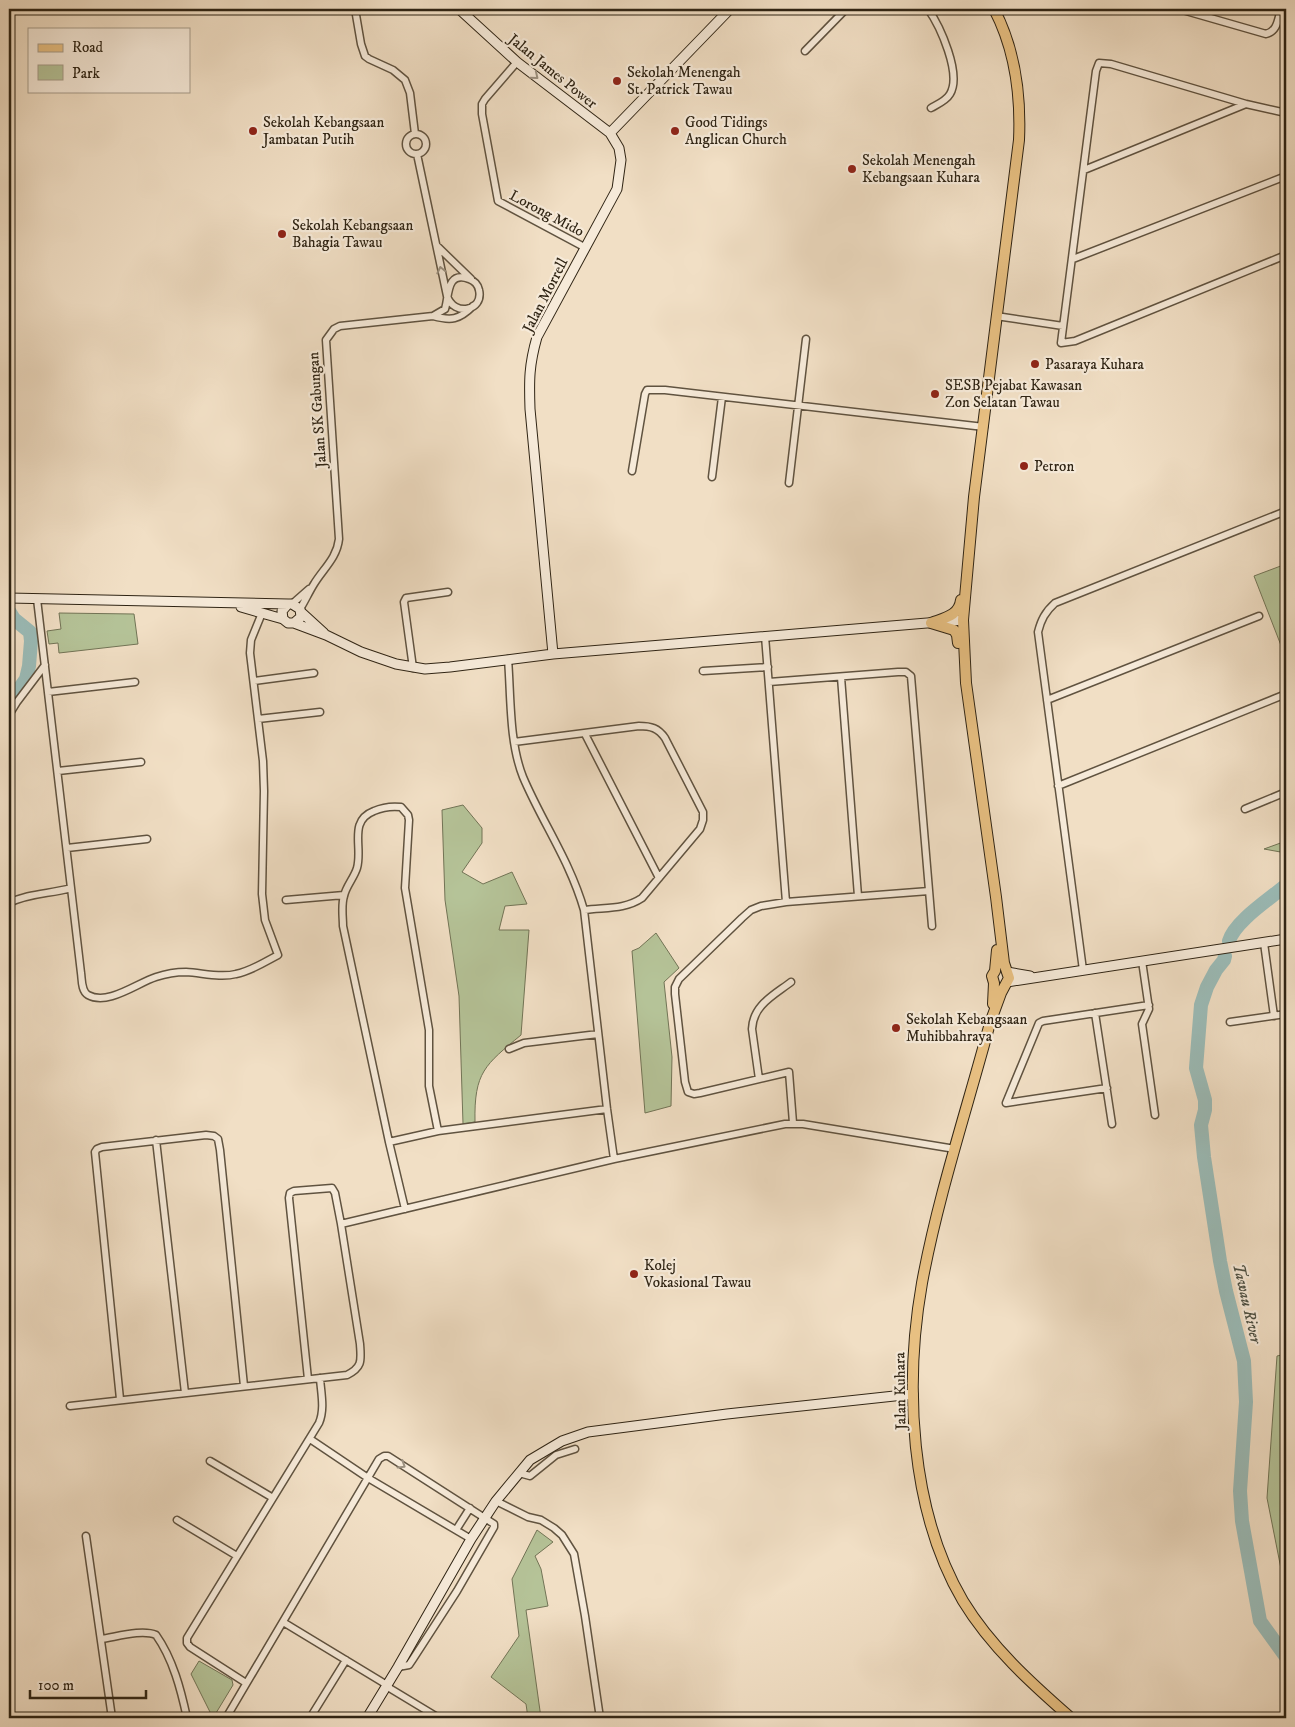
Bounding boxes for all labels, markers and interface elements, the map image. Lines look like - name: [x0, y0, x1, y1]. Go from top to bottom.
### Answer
- legend: [28, 28, 190, 92]
- street label: Jalan James Power: [503, 29, 601, 113]
- text: Road: [72, 38, 104, 57]
- place label: Sekolah Menengah St. Patrick Tawau: [627, 63, 741, 99]
- text: Park: [72, 64, 101, 83]
- one-way arrow: [529, 71, 538, 80]
- marker: Sekolah Menengah St. Patrick Tawau: [611, 75, 623, 87]
- place label: Sekolah Kebangsaan Jambatan Putih: [261, 113, 384, 149]
- place label: Good Tidings Anglican Church: [685, 113, 787, 149]
- marker: Sekolah Kebangsaan Jambatan Putih: [247, 125, 259, 137]
- marker: Good Tidings Anglican Church: [669, 125, 681, 137]
- place label: Sekolah Menengah Kebangsaan Kuhara: [862, 151, 980, 187]
- marker: Sekolah Menengah Kebangsaan Kuhara: [846, 163, 858, 175]
- street label: Lorong Mido: [506, 186, 587, 241]
- place label: Sekolah Kebangsaan Bahagia Tawau: [292, 216, 413, 252]
- marker: Sekolah Kebangsaan Bahagia Tawau: [276, 228, 288, 240]
- street label: Jalan Morrell: [518, 254, 573, 337]
- one-way arrow: [437, 266, 447, 275]
- street label: Jalan SK Gabungan: [304, 351, 331, 471]
- place label: Pasaraya Kuhara: [1045, 355, 1145, 374]
- marker: Pasaraya Kuhara: [1029, 358, 1041, 370]
- place label: SESB Pejabat Kawasan Zon Selatan Tawau: [945, 376, 1082, 412]
- marker: SESB Pejabat Kawasan Zon Selatan Tawau: [929, 388, 941, 400]
- place label: Petron: [1034, 457, 1074, 476]
- marker: Petron: [1018, 460, 1030, 472]
- place label: Sekolah Kebangsaan Muhibbahraya: [906, 1010, 1027, 1046]
- marker: Sekolah Kebangsaan Muhibbahraya: [890, 1022, 902, 1034]
- place label: Kolej Vokasional Tawau: [643, 1256, 751, 1292]
- water label: Tawau River: [1228, 1261, 1266, 1346]
- marker: Kolej Vokasional Tawau: [628, 1268, 640, 1280]
- street label: Jalan Kuhara: [890, 1351, 911, 1432]
- one-way arrow: [396, 1459, 406, 1468]
- scale bar: [30, 1667, 146, 1699]
- text: 100 m: [38, 1676, 74, 1695]

